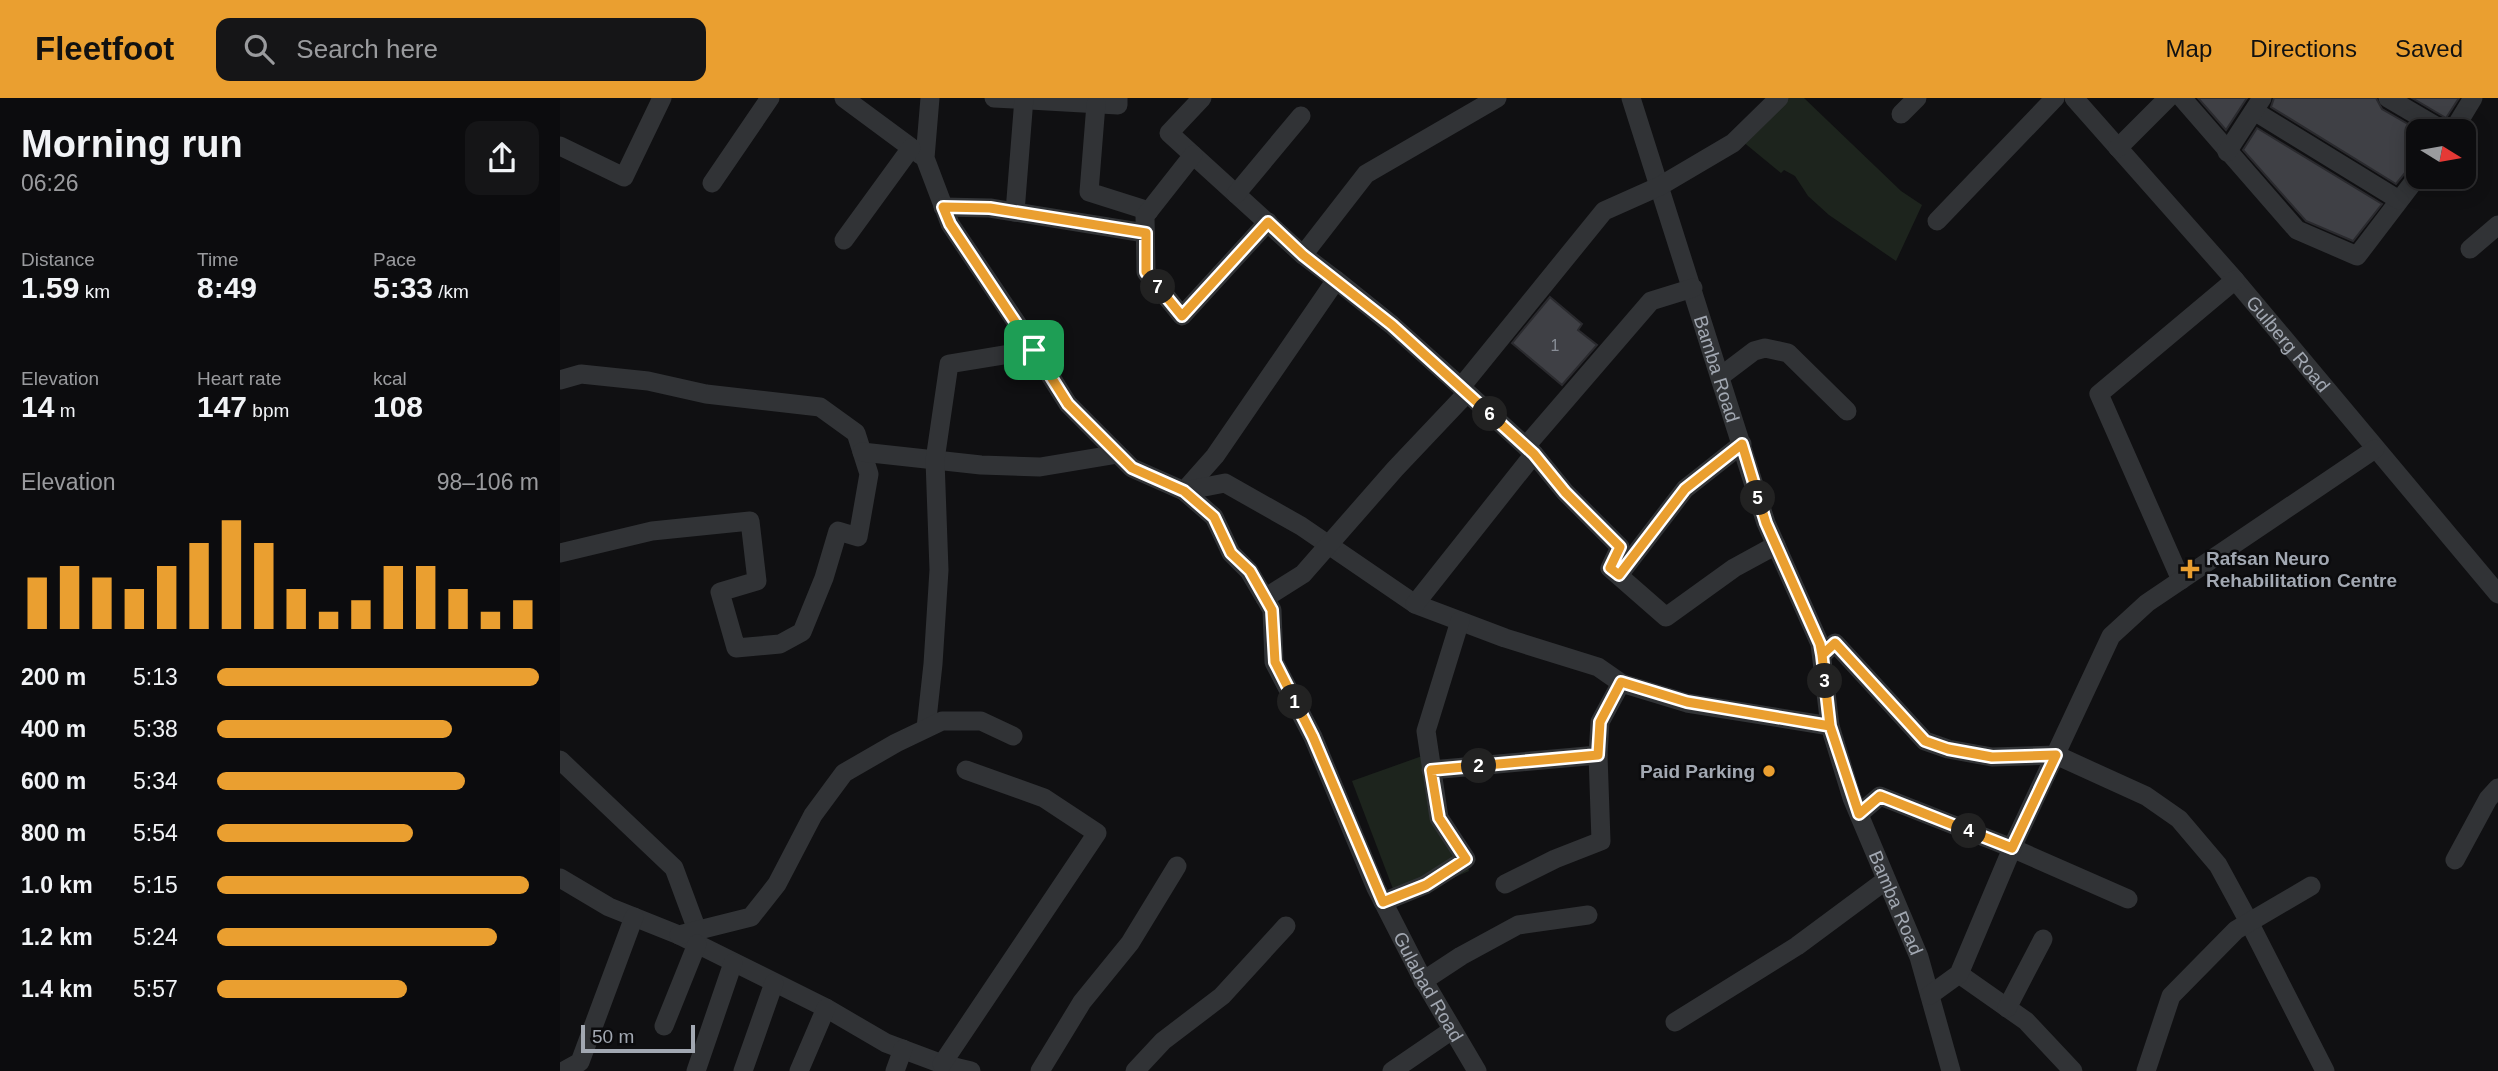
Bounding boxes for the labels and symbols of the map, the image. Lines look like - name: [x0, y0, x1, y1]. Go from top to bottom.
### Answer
- north arrow: [2406, 119, 2476, 189]
- pin: 7: [1140, 270, 1176, 304]
- street label: Gulberg Road: [2242, 292, 2334, 396]
- street label: Bamba Road: [1690, 313, 1743, 425]
- pin: [1004, 320, 1064, 380]
- house number: 1: [1551, 337, 1560, 354]
- pin: 6: [1472, 396, 1508, 432]
- pin: 5: [1740, 480, 1776, 516]
- place label: Rafsan Neuro Rehabilitation Centre: [2206, 548, 2397, 591]
- marker: Rafsan Neuro Rehabilitation Centre: [2180, 559, 2200, 579]
- pin: 3: [1808, 664, 1842, 698]
- pin: 1: [1278, 684, 1312, 720]
- pin: 2: [1462, 748, 1496, 784]
- place label: Paid Parking: [1640, 761, 1755, 782]
- marker: Paid Parking: [1761, 763, 1777, 779]
- pin: 4: [1952, 814, 1986, 848]
- street label: Bamba Road: [1864, 848, 1927, 958]
- street label: Gulabad Road: [1389, 928, 1467, 1045]
- scale bar: [581, 1022, 695, 1054]

